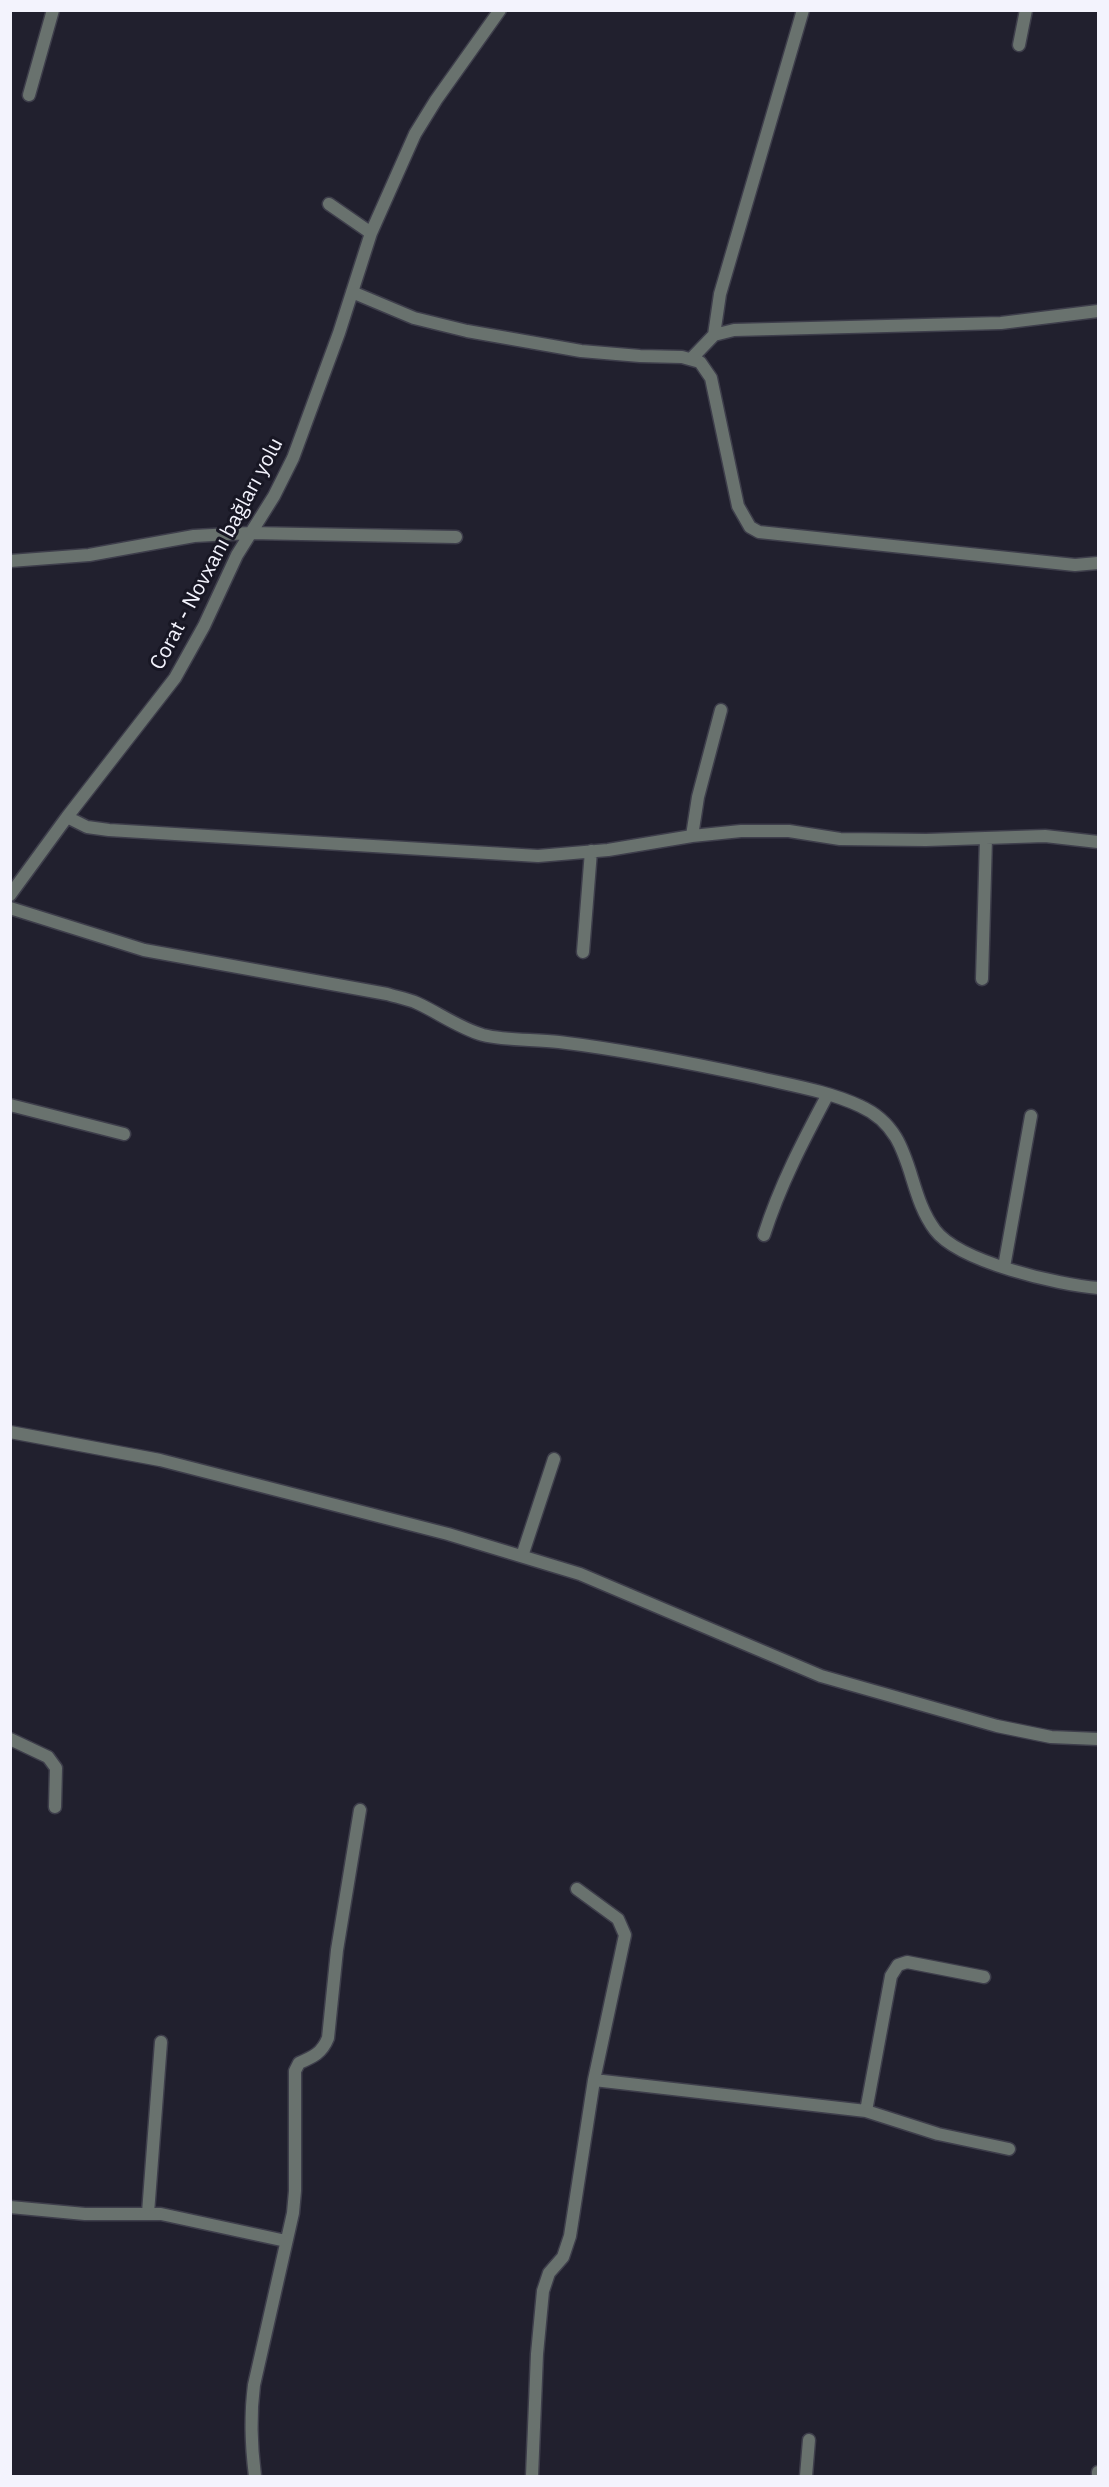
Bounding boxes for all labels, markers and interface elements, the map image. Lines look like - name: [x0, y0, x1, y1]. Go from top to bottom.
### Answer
- street label: Corat - Novxanı bağları yolu: [145, 434, 289, 674]

